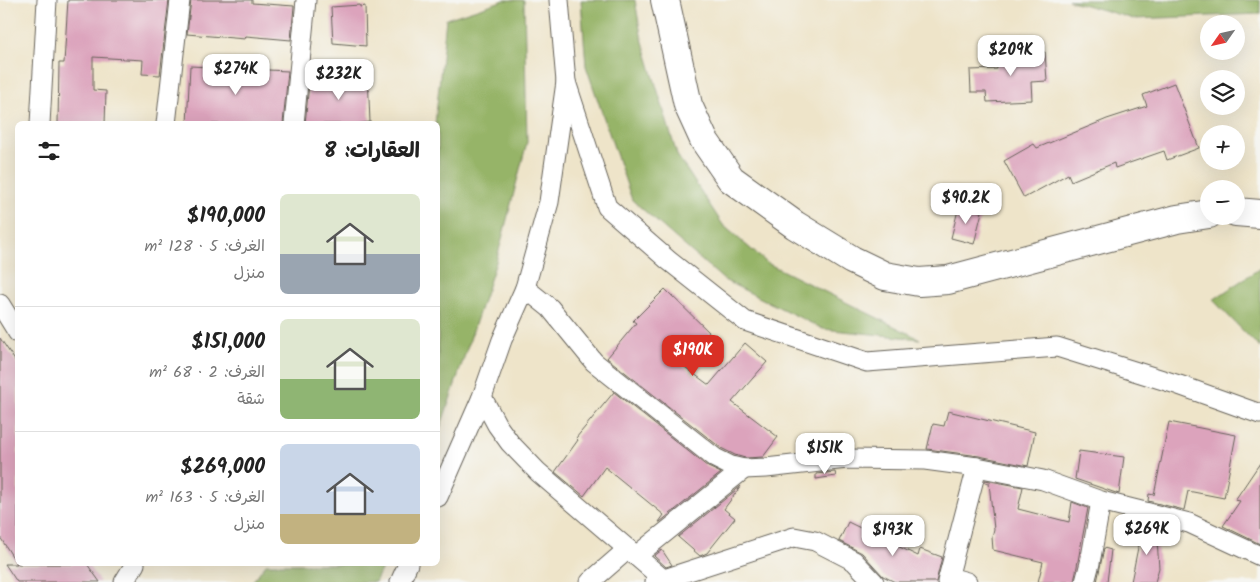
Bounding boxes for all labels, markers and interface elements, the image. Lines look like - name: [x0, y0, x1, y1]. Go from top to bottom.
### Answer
- north arrow: [1200, 15, 1245, 60]
- map controls: [1200, 15, 1245, 225]
- pin: $209K: [976, 34, 1046, 77]
- text: $209K: [989, 38, 1033, 63]
- pin: $274K: [201, 54, 271, 96]
- text: $274K: [214, 57, 258, 82]
- pin: $232K: [304, 58, 374, 101]
- text: $232K: [316, 62, 362, 87]
- button: layers: [1200, 70, 1245, 115]
- button: +: [1200, 125, 1245, 170]
- text: العقارات: 8: [324, 135, 420, 168]
- icon: filters: [35, 137, 63, 165]
- button: −: [1200, 180, 1245, 225]
- pin: $90.2K: [925, 182, 1007, 225]
- text: $90.2K: [942, 186, 990, 211]
- text: $190,000: [187, 200, 265, 233]
- icon: home: [320, 214, 380, 274]
- text: الغرف: 5 · 128 m²: [144, 234, 265, 259]
- text: منزل: [233, 261, 265, 286]
- text: $151,000: [191, 326, 265, 359]
- pin: $190K: [658, 334, 728, 377]
- text: $190K: [673, 338, 713, 363]
- icon: home: [320, 339, 380, 399]
- text: الغرف: 2 · 68 m²: [149, 360, 265, 385]
- text: شقة: [237, 387, 265, 412]
- pin: $151K: [790, 432, 860, 475]
- text: $151K: [807, 436, 843, 461]
- text: $269,000: [180, 451, 265, 484]
- icon: home: [320, 464, 380, 524]
- text: الغرف: 5 · 163 m²: [145, 485, 265, 510]
- text: منزل: [233, 512, 265, 537]
- pin: $193K: [858, 514, 928, 557]
- pin: $269K: [1112, 514, 1182, 556]
- text: $269K: [1124, 517, 1170, 542]
- text: $193K: [873, 518, 913, 543]

